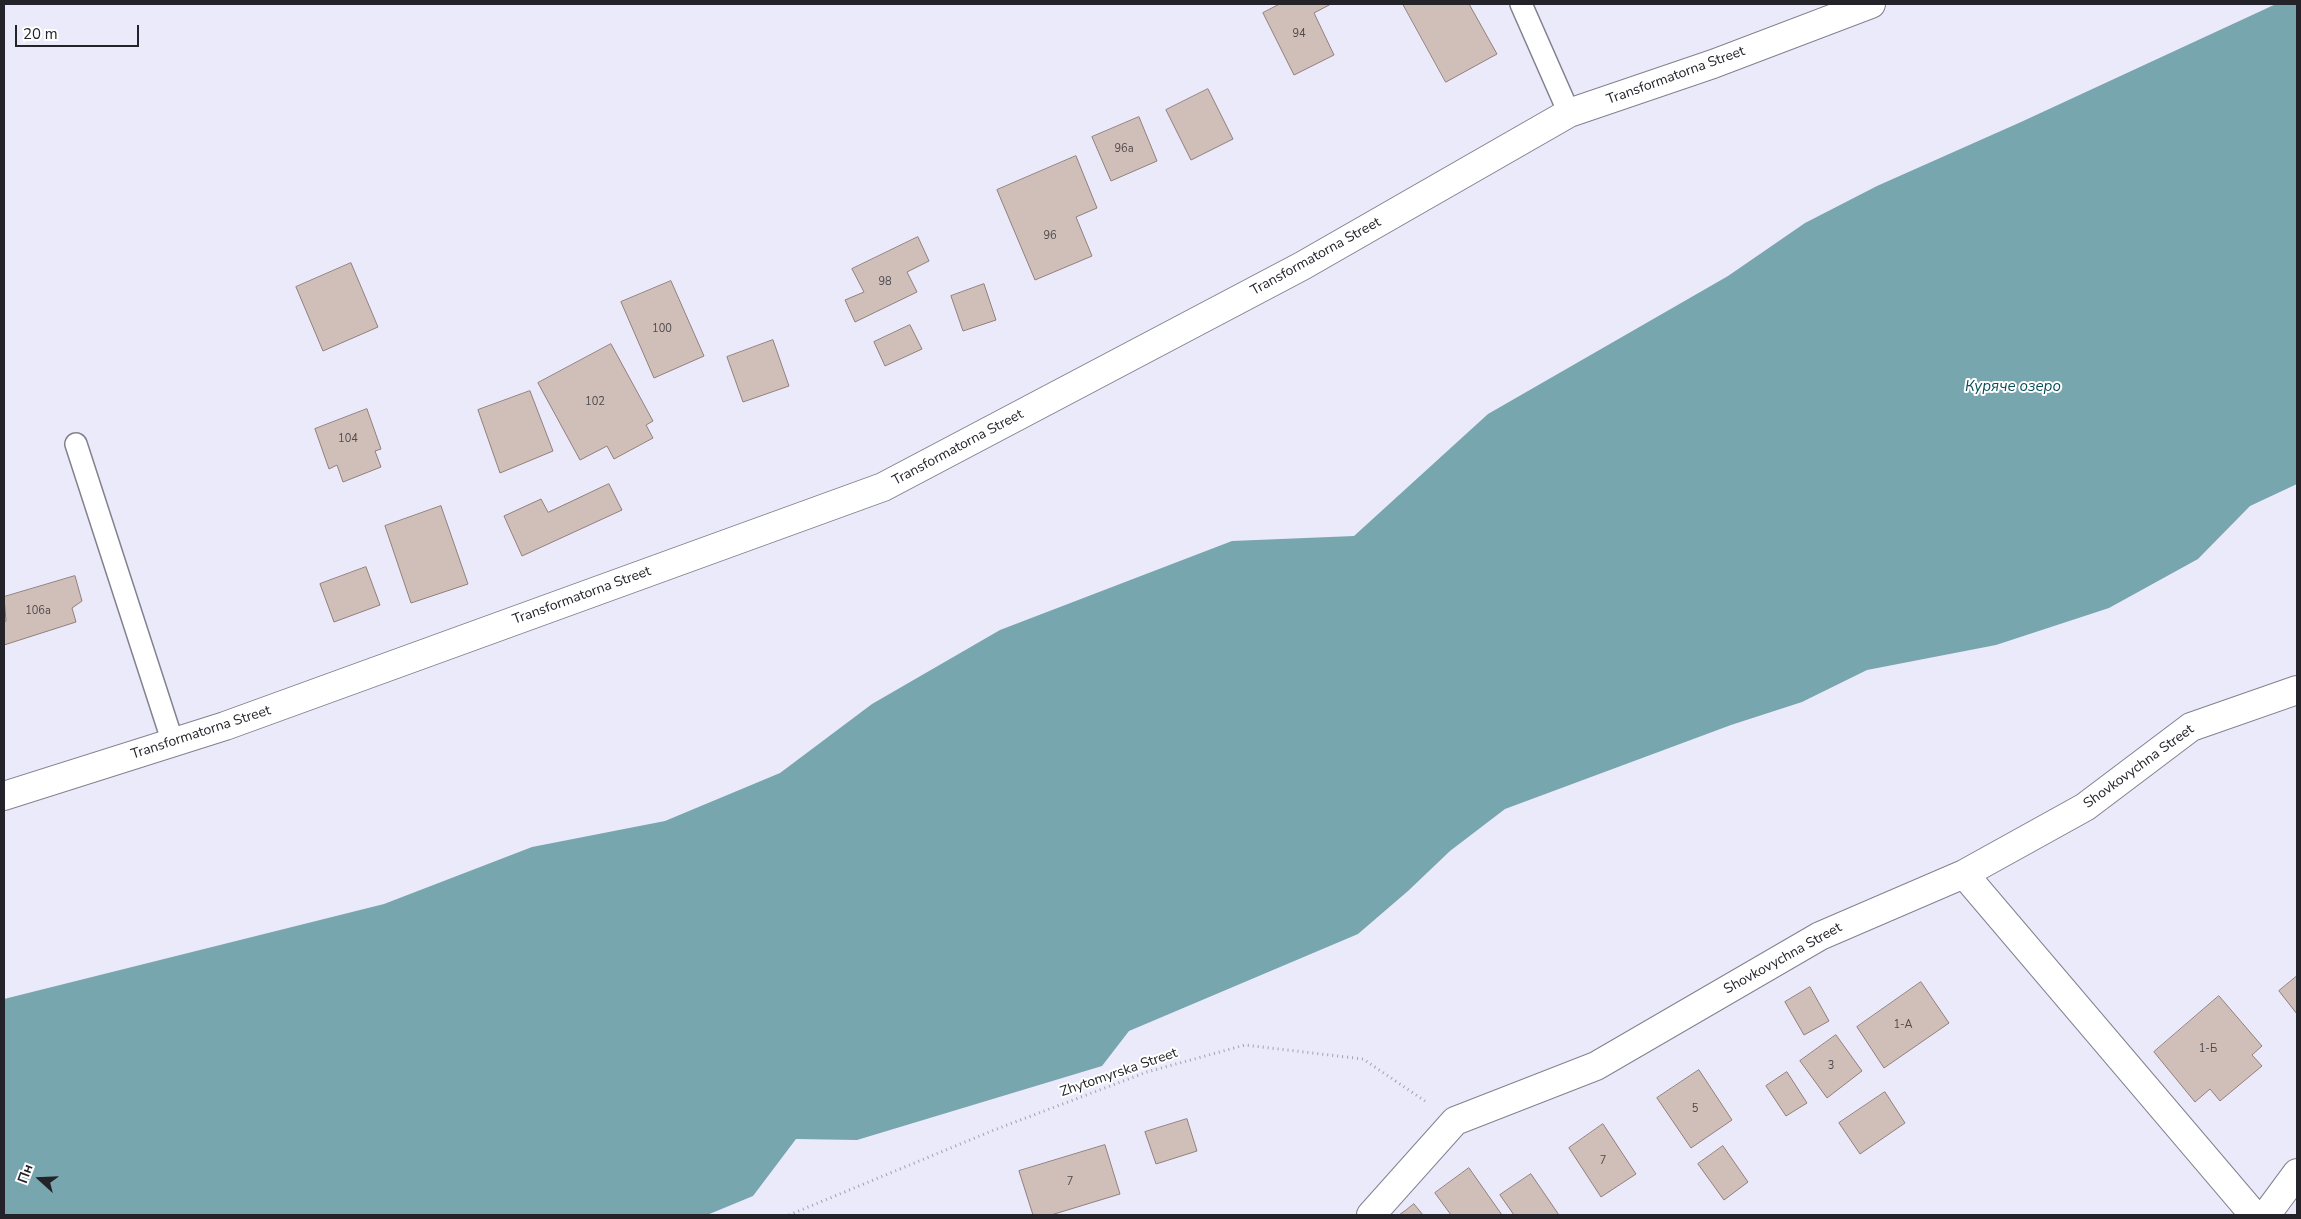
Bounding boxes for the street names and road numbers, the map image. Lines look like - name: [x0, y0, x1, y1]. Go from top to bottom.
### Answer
- street label: Transformatorna Street: [1605, 43, 1747, 109]
- street label: Transformatorna Street: [1248, 214, 1384, 300]
- street label: Transformatorna Street: [890, 406, 1026, 490]
- street label: Transformatorna Street: [511, 563, 653, 629]
- street label: Transformatorna Street: [129, 702, 273, 764]
- street label: Shovkovychna Street: [2081, 721, 2197, 813]
- street label: Shovkovychna Street: [1721, 920, 1845, 998]
- street label: Zhytomyrska Street: [1058, 1045, 1180, 1101]

